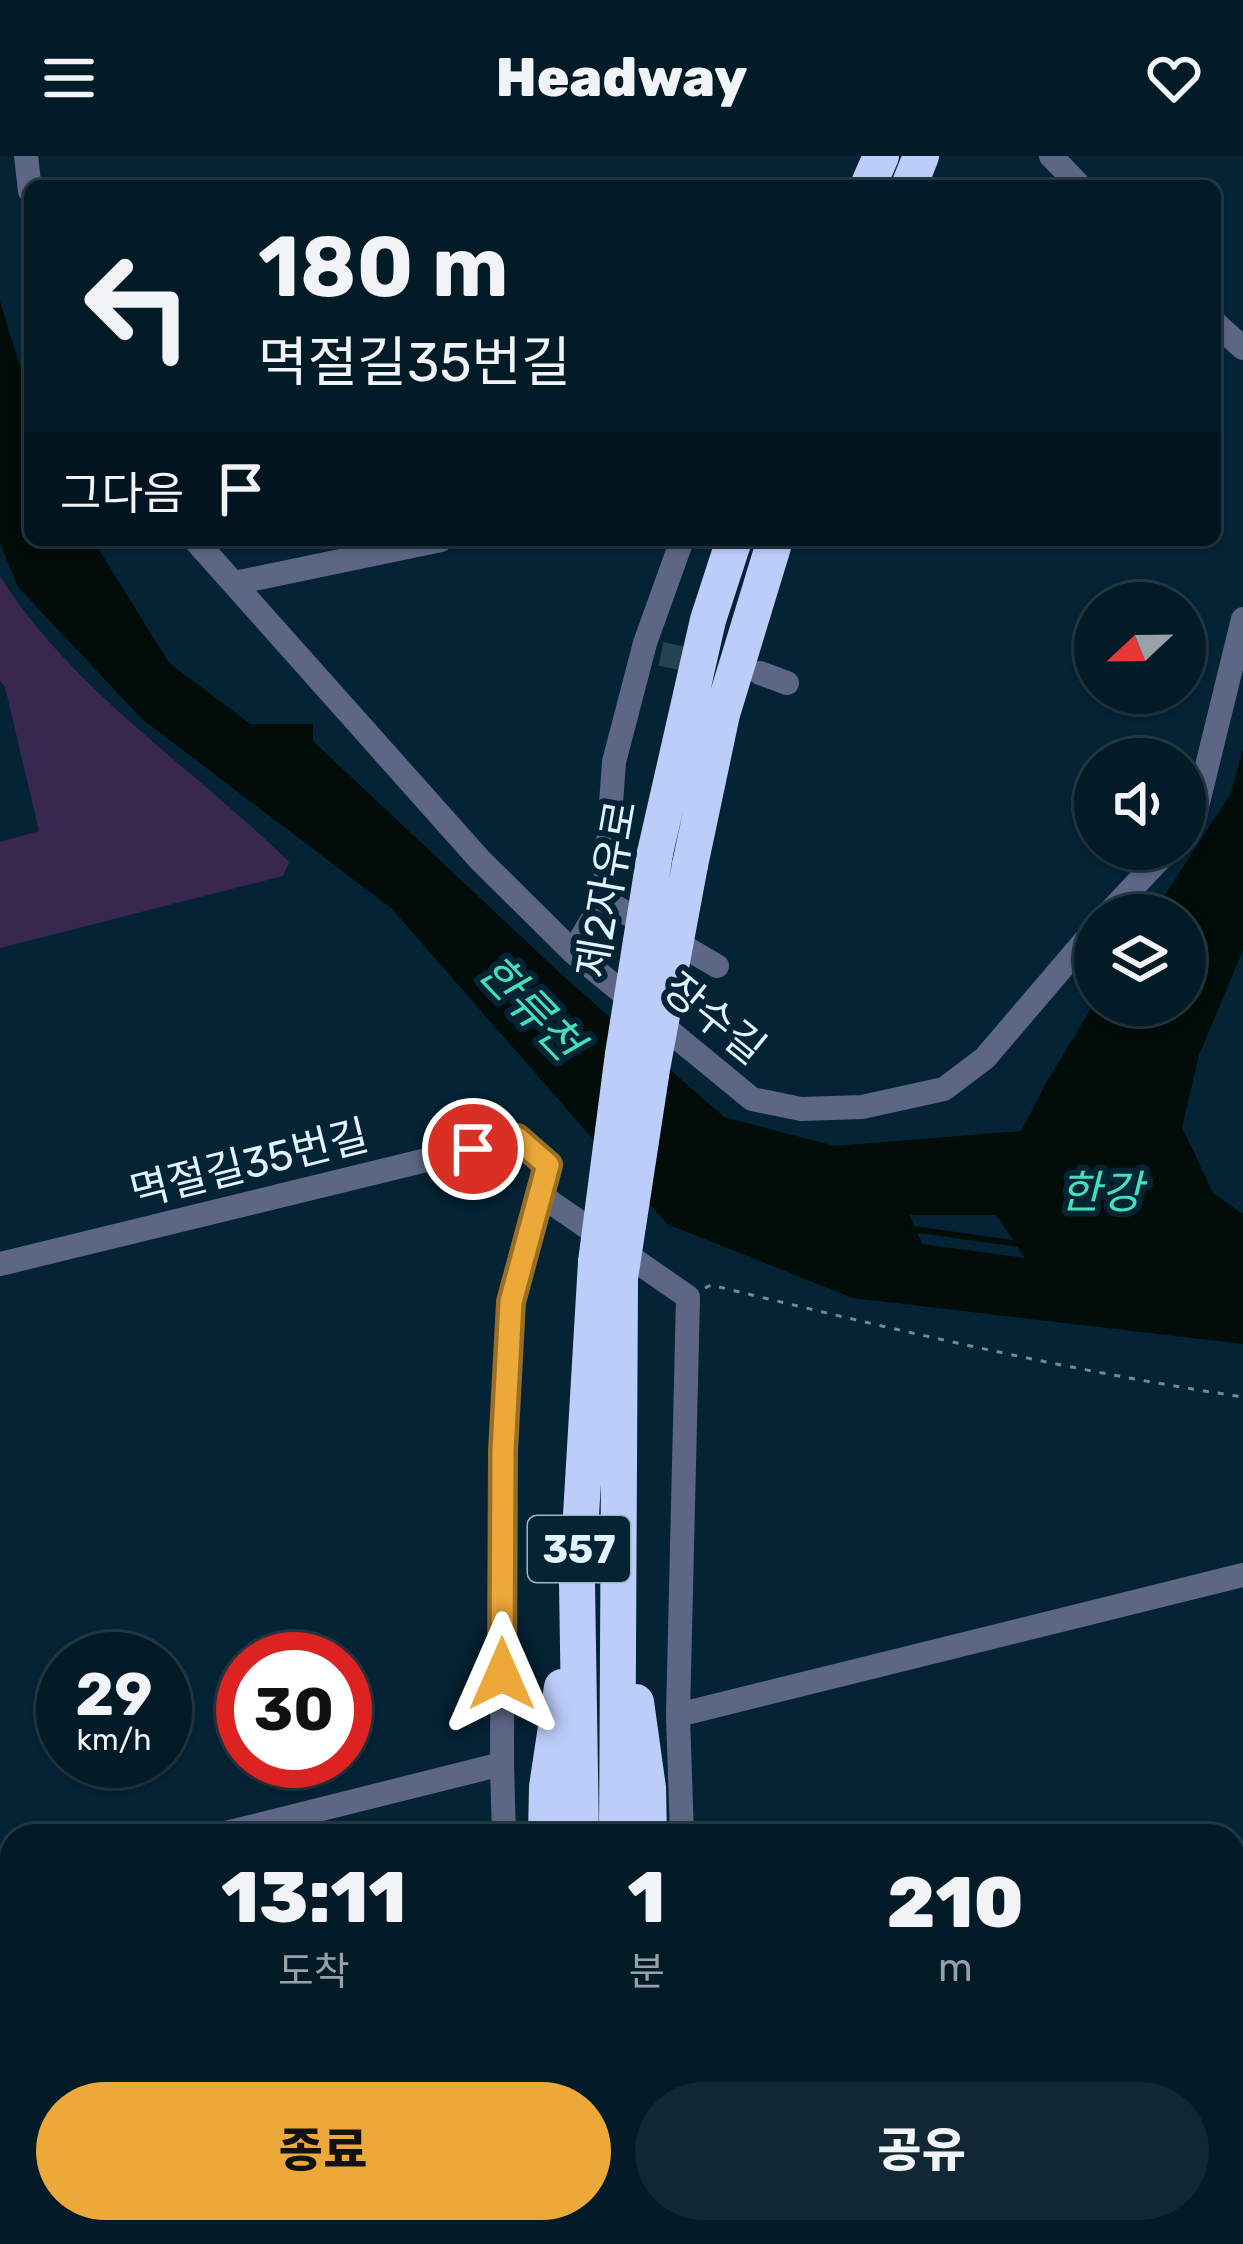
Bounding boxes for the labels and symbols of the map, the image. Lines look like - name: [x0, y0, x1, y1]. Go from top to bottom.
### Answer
- north arrow: [1074, 582, 1206, 714]
- street label: 제2자유로: [567, 797, 647, 982]
- water label: 한류천: [468, 944, 596, 1074]
- street label: 장수길: [654, 963, 775, 1075]
- pin: [422, 1098, 524, 1200]
- street label: 멱절길35번길: [125, 1110, 373, 1218]
- water label: 한강: [1060, 1166, 1148, 1219]
- road number: 357: [528, 1516, 630, 1582]
- position arrow: [439, 1611, 565, 1737]
- speed limit sign: 30: [216, 1632, 372, 1788]

